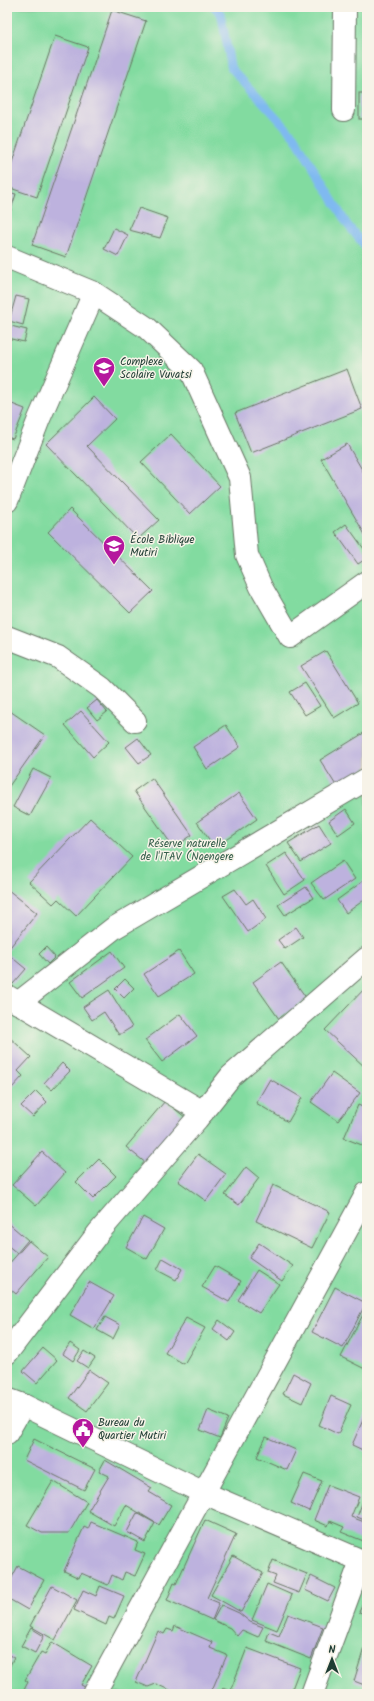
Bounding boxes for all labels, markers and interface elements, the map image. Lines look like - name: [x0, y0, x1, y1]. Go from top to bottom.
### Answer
- place label: Complexe Scolaire Vuvatsi: [120, 353, 192, 384]
- school or university icon: Complexe Scolaire Vuvatsi: [91, 355, 117, 388]
- place label: École Biblique Mutiri: [130, 531, 195, 562]
- school or university icon: École Biblique Mutiri: [101, 533, 127, 566]
- park label: Réserve naturelle de l'ITAV (Ngengere: [141, 835, 234, 866]
- place label: Bureau du Quartier Mutiri: [98, 1414, 167, 1445]
- public building icon: Bureau du Quartier Mutiri: [70, 1416, 96, 1449]
- north arrow: [312, 1639, 352, 1679]
- text: N: [329, 1641, 336, 1659]

